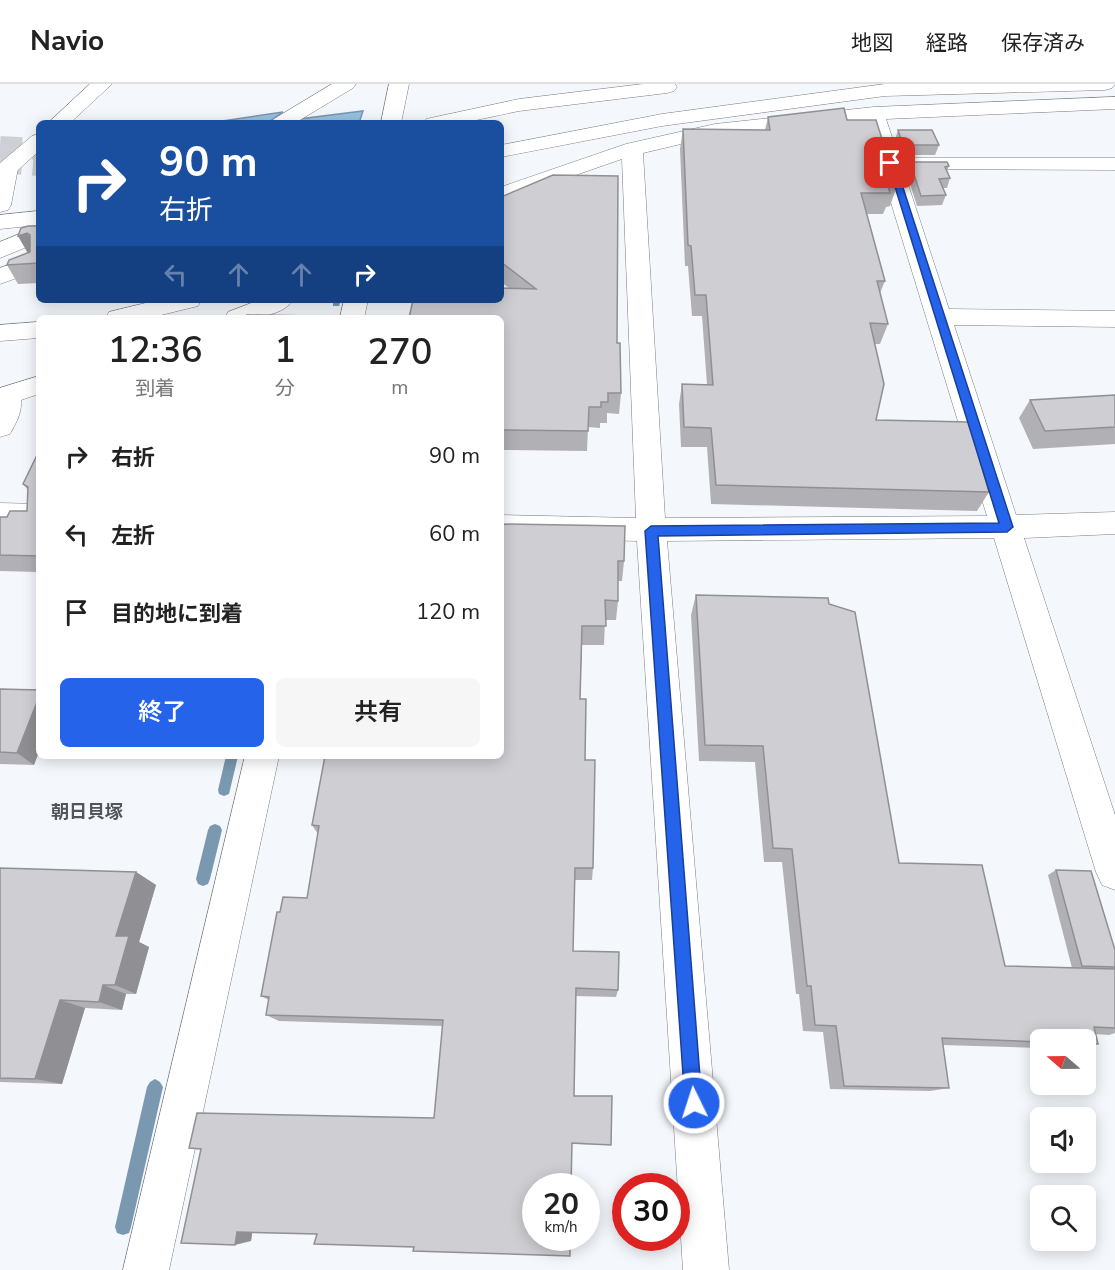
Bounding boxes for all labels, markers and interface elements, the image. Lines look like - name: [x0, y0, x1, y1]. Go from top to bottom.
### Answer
- text: Navio: [30, 22, 104, 60]
- text: 地図: [851, 29, 893, 57]
- text: 経路: [926, 29, 968, 57]
- text: 保存済み: [1001, 29, 1085, 57]
- text: 90 m: [159, 134, 258, 191]
- pin: [864, 137, 915, 188]
- icon: right: [60, 144, 138, 222]
- icon: arrive: [873, 146, 906, 179]
- text: 右折: [159, 192, 213, 229]
- icon: left: [159, 258, 192, 291]
- icon: ahead: [222, 258, 255, 291]
- icon: ahead: [285, 258, 318, 291]
- icon: right: [348, 258, 381, 291]
- text: 12:36: [108, 326, 203, 375]
- text: 1: [274, 326, 296, 375]
- text: 270: [368, 328, 432, 377]
- text: m: [391, 374, 408, 401]
- text: 到着: [135, 375, 175, 402]
- text: 分: [275, 375, 295, 402]
- icon: right: [60, 440, 93, 473]
- text: 90 m: [429, 441, 480, 471]
- text: 右折: [111, 443, 155, 473]
- icon: left: [60, 518, 93, 551]
- text: 60 m: [429, 519, 480, 549]
- text: 左折: [111, 521, 155, 551]
- icon: arrive: [60, 596, 93, 629]
- text: 120 m: [416, 597, 480, 627]
- text: 目的地に到着: [111, 599, 243, 629]
- button: 終了: [60, 678, 264, 747]
- button: 共有: [276, 678, 480, 747]
- district label: 朝日貝塚: [51, 800, 123, 824]
- north arrow: [1030, 1029, 1096, 1095]
- map controls: [1030, 1029, 1096, 1251]
- position arrow: [662, 1071, 726, 1135]
- button: sound: [1030, 1107, 1096, 1173]
- speed limit sign: 30: [612, 1173, 690, 1251]
- text: 20: [543, 1184, 579, 1225]
- button: search: [1030, 1185, 1096, 1251]
- text: km/h: [544, 1217, 578, 1237]

